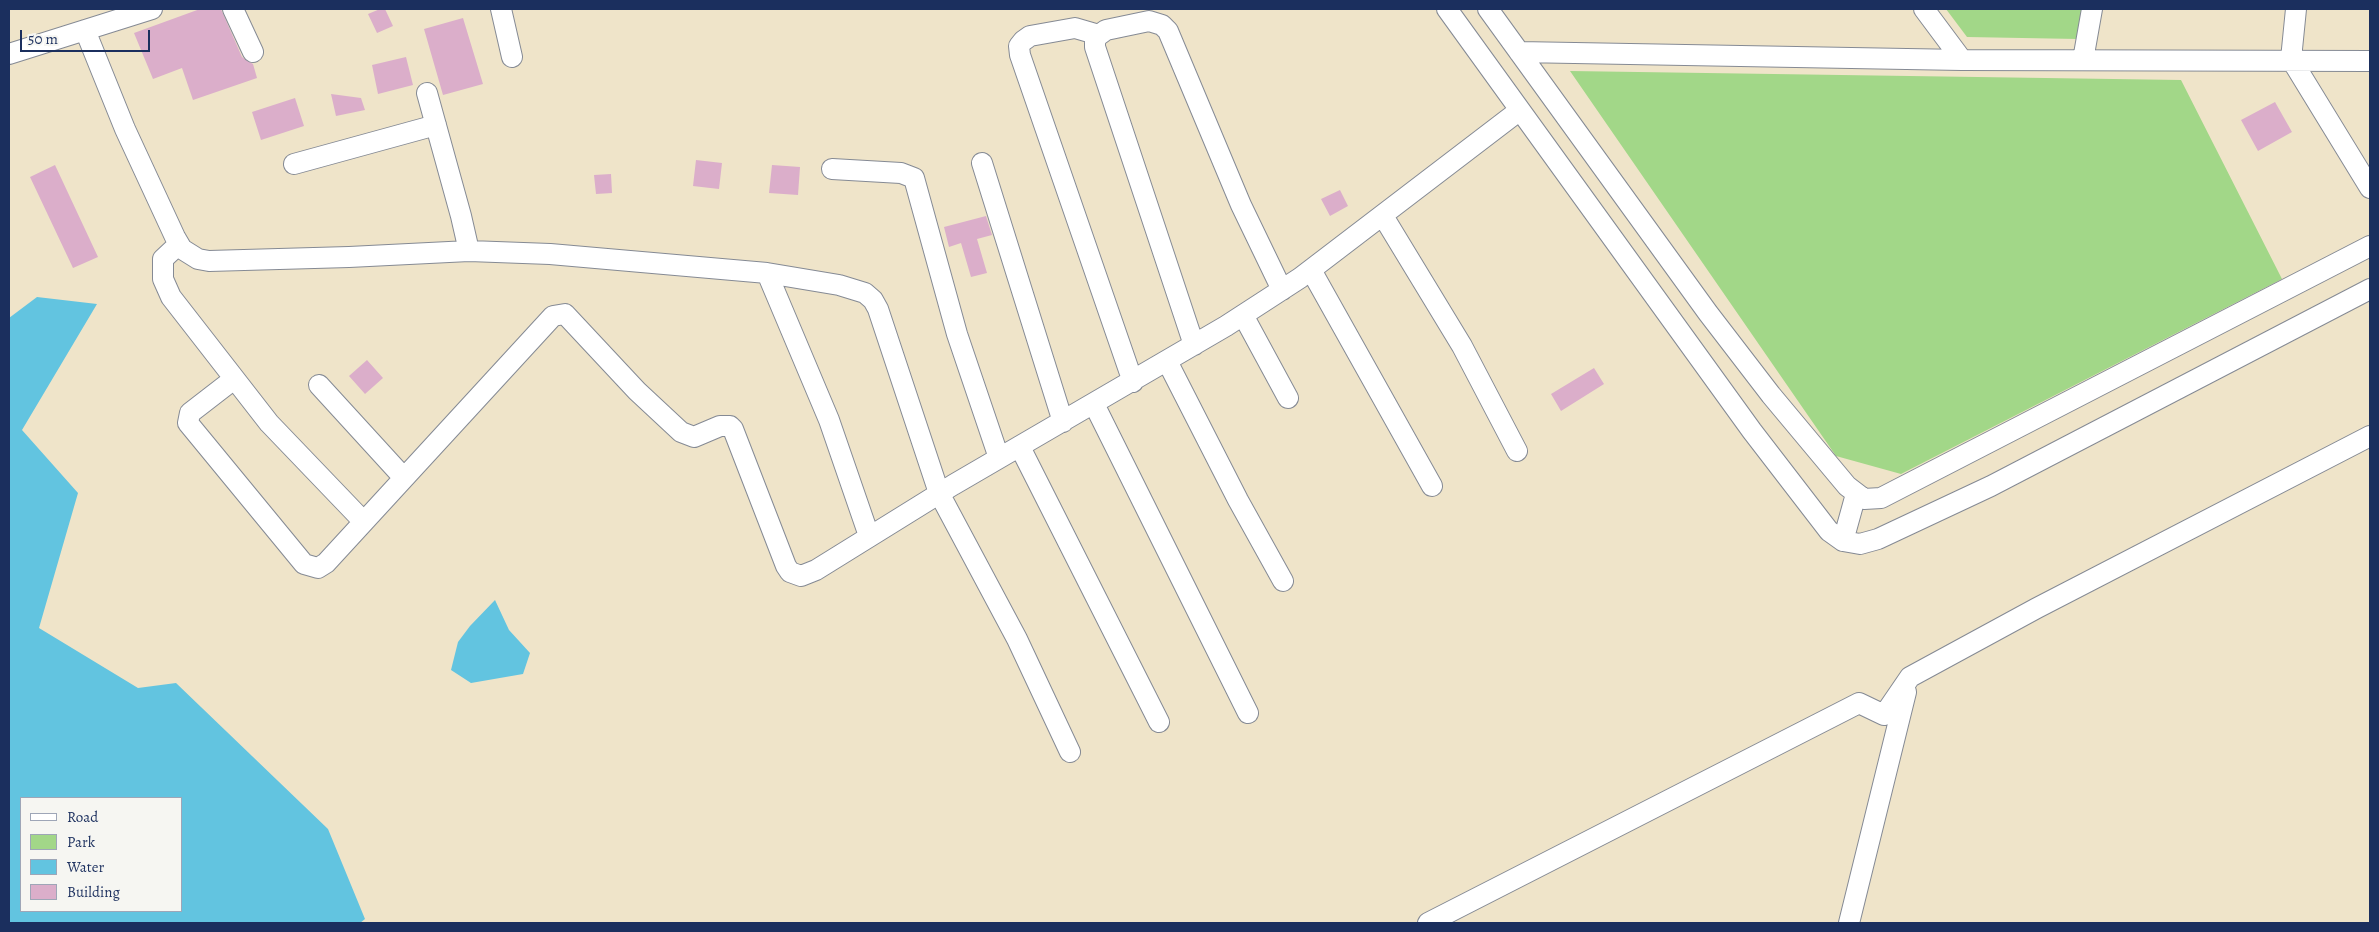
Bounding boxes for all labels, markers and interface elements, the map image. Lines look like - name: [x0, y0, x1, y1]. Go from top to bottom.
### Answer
- scale bar: [22, 20, 152, 52]
- text: 50 m: [28, 29, 58, 49]
- legend: [20, 797, 182, 912]
- text: Road: [67, 807, 98, 827]
- text: Park: [67, 832, 95, 852]
- text: Water: [67, 857, 104, 877]
- text: Building: [67, 882, 120, 902]

